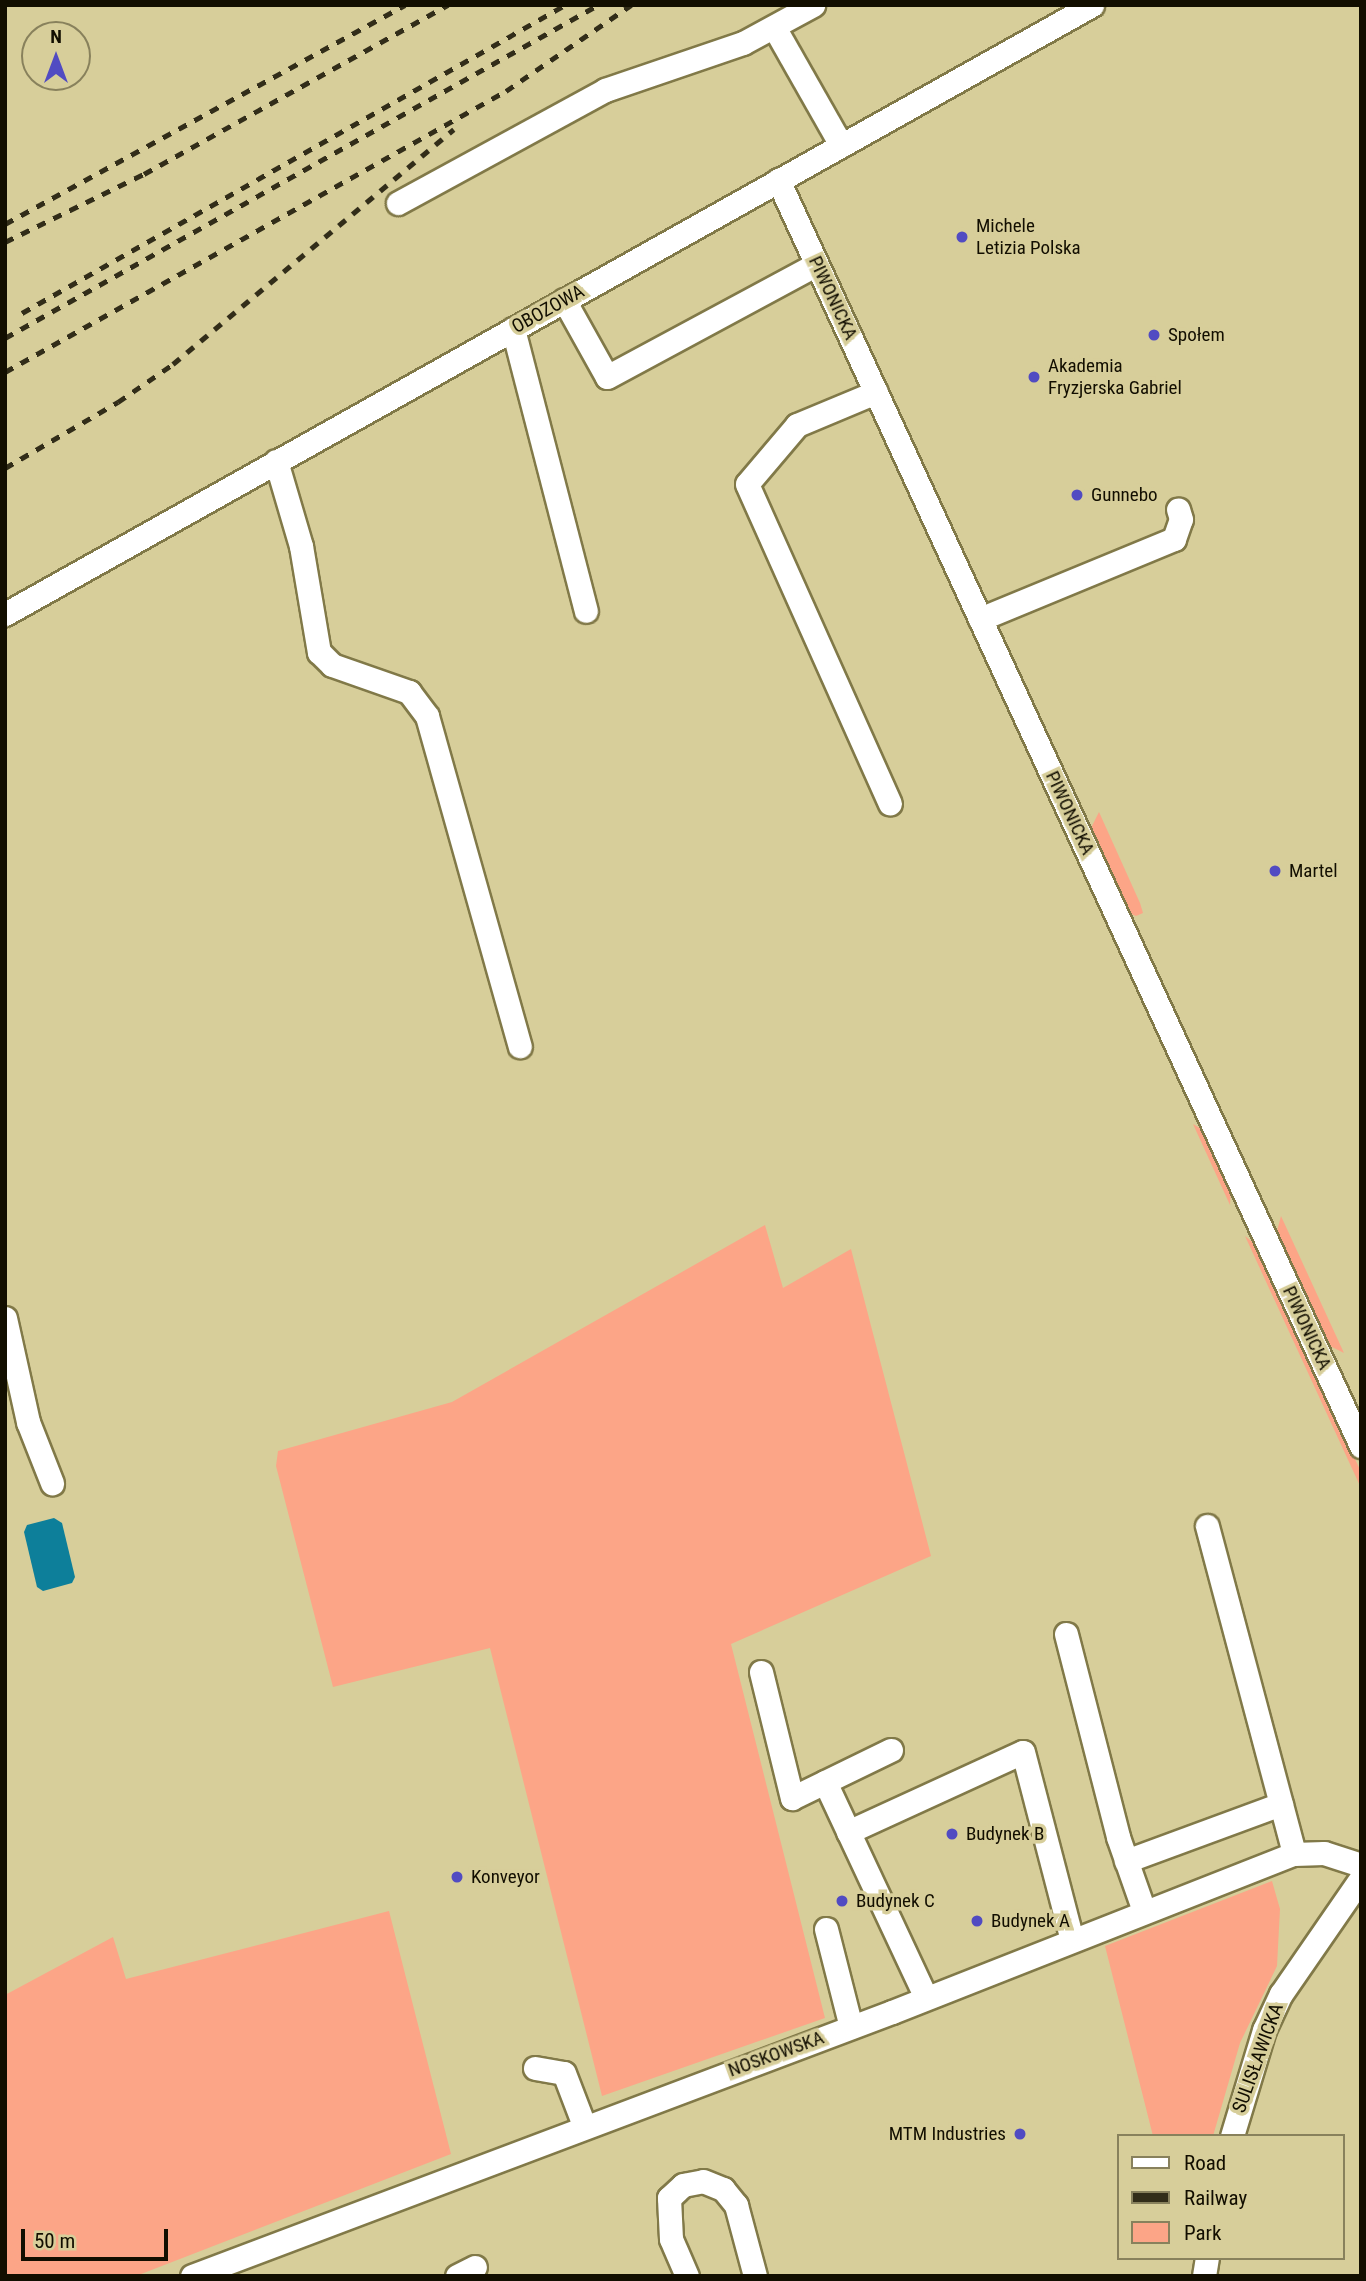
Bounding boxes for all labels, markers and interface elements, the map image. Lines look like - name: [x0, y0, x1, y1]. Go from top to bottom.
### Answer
- north arrow: [21, 21, 91, 91]
- text: N: [50, 25, 62, 48]
- place label: Michele Letizia Polska: [976, 215, 1081, 259]
- marker: Michele Letizia Polska: [954, 229, 970, 245]
- street label: PIWONICKA: [804, 252, 862, 344]
- street label: OBOZOWA: [508, 280, 588, 338]
- place label: Społem: [1168, 324, 1225, 346]
- marker: Społem: [1146, 327, 1162, 343]
- place label: Akademia Fryzjerska Gabriel: [1048, 355, 1182, 399]
- marker: Akademia Fryzjerska Gabriel: [1026, 369, 1042, 385]
- place label: Gunnebo: [1091, 484, 1158, 506]
- marker: Gunnebo: [1069, 487, 1085, 503]
- street label: PIWONICKA: [1041, 767, 1099, 859]
- place label: Martel: [1289, 860, 1338, 882]
- marker: Martel: [1267, 863, 1283, 879]
- street label: PIWONICKA: [1278, 1282, 1336, 1374]
- place label: Budynek B: [966, 1823, 1044, 1845]
- marker: Budynek B: [944, 1826, 960, 1842]
- place label: Konveyor: [471, 1866, 540, 1888]
- marker: Konveyor: [449, 1869, 465, 1885]
- place label: Budynek C: [856, 1890, 935, 1912]
- marker: Budynek C: [834, 1893, 850, 1909]
- place label: Budynek A: [991, 1910, 1070, 1932]
- marker: Budynek A: [969, 1913, 985, 1929]
- street label: SULISŁAWICKA: [1228, 2000, 1288, 2116]
- street label: NOSKOWSKA: [725, 2026, 827, 2082]
- place label: MTM Industries: [889, 2123, 1006, 2145]
- marker: MTM Industries: [1012, 2126, 1028, 2142]
- legend: [1118, 2134, 1345, 2260]
- text: Road: [1184, 2151, 1226, 2175]
- text: Railway: [1184, 2186, 1247, 2210]
- scale bar: [24, 2214, 172, 2258]
- text: Park: [1184, 2221, 1221, 2245]
- text: 50 m: [34, 2229, 75, 2253]

